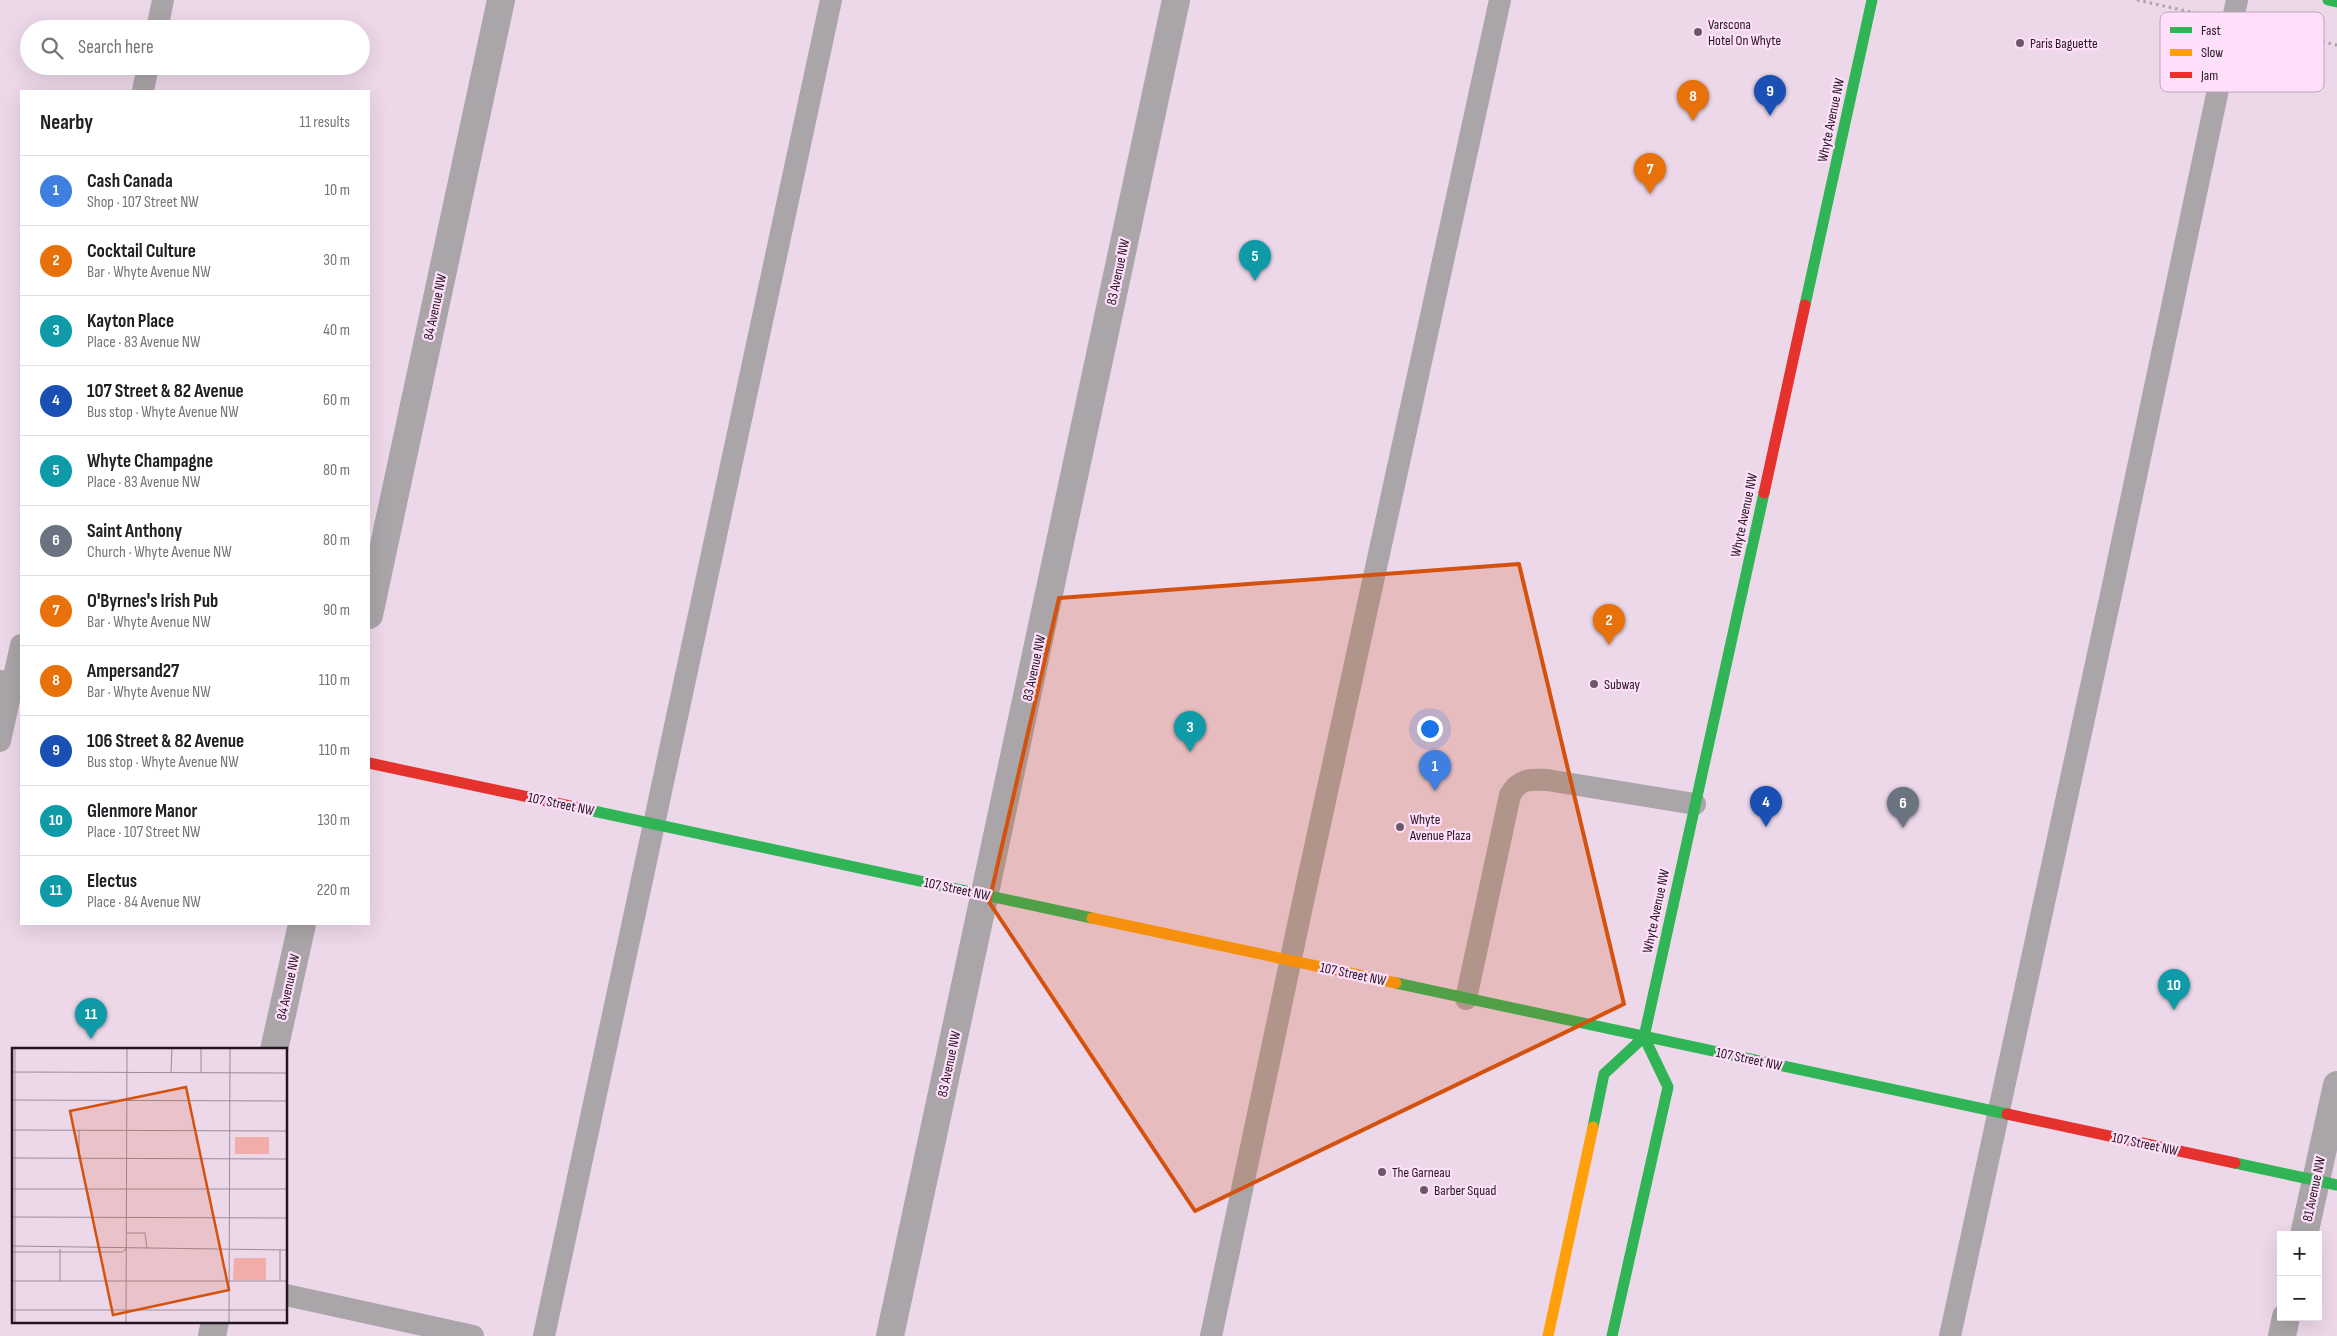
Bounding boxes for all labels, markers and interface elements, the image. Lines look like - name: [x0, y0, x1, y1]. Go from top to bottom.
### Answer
- legend: [2160, 12, 2324, 92]
- place label: Varscona Hotel On Whyte: [1708, 16, 1781, 49]
- search box: [20, 20, 370, 75]
- text: Fast: [2201, 22, 2221, 39]
- marker: Varscona Hotel On Whyte: [1692, 26, 1704, 38]
- icon: search: [38, 34, 66, 62]
- place label: Paris Baguette: [2030, 35, 2098, 52]
- text: Search here: [78, 36, 154, 59]
- marker: Paris Baguette: [2014, 37, 2026, 49]
- text: Slow: [2201, 44, 2223, 61]
- text: Jam: [2200, 67, 2218, 84]
- pin: 9: [1754, 75, 1786, 116]
- street label: Whyte Avenue NW: [1814, 77, 1848, 163]
- pin: 8: [1677, 80, 1709, 121]
- text: Nearby: [40, 110, 93, 135]
- text: 11 results: [300, 113, 350, 132]
- pin: 7: [1634, 153, 1666, 194]
- text: Cash Canada: [87, 170, 173, 193]
- text: 1: [53, 181, 59, 200]
- text: 10 m: [324, 181, 350, 200]
- text: Shop · 107 Street NW: [87, 193, 199, 212]
- street label: 83 Avenue NW: [1103, 237, 1133, 307]
- text: Cocktail Culture: [87, 240, 196, 263]
- pin: 5: [1239, 240, 1271, 281]
- text: 2: [52, 251, 60, 270]
- text: 30 m: [323, 251, 350, 270]
- text: Bar · Whyte Avenue NW: [87, 263, 211, 282]
- street label: 84 Avenue NW: [420, 272, 450, 342]
- text: Kayton Place: [87, 310, 174, 333]
- text: 3: [52, 321, 60, 340]
- text: 40 m: [323, 321, 350, 340]
- text: Place · 83 Avenue NW: [87, 333, 200, 352]
- text: 107 Street & 82 Avenue: [87, 380, 244, 403]
- text: 4: [52, 391, 60, 410]
- text: 60 m: [323, 391, 350, 410]
- text: Bus stop · Whyte Avenue NW: [87, 403, 239, 422]
- text: Whyte Champagne: [87, 450, 213, 473]
- text: 5: [52, 461, 60, 480]
- text: 80 m: [323, 461, 350, 480]
- street label: Whyte Avenue NW: [1727, 472, 1761, 558]
- text: Place · 83 Avenue NW: [87, 473, 200, 492]
- text: Saint Anthony: [87, 520, 182, 543]
- text: 6: [52, 531, 60, 550]
- text: 80 m: [323, 531, 350, 550]
- text: Church · Whyte Avenue NW: [87, 543, 232, 562]
- text: O'Byrnes's Irish Pub: [87, 590, 218, 613]
- text: 7: [53, 601, 59, 620]
- text: 90 m: [323, 601, 350, 620]
- pin: 2: [1593, 604, 1625, 645]
- text: Bar · Whyte Avenue NW: [87, 613, 211, 632]
- street label: 83 Avenue NW: [1019, 633, 1049, 703]
- text: Ampersand27: [87, 660, 179, 683]
- text: 8: [52, 671, 60, 690]
- text: 110 m: [319, 671, 350, 690]
- place label: Subway: [1604, 676, 1641, 693]
- marker: Subway: [1588, 678, 1600, 690]
- text: Bar · Whyte Avenue NW: [87, 683, 211, 702]
- pin: 3: [1174, 711, 1206, 752]
- your location: [1417, 716, 1443, 742]
- text: 106 Street & 82 Avenue: [87, 730, 244, 753]
- text: 9: [52, 741, 60, 760]
- text: 110 m: [319, 741, 350, 760]
- pin: 1: [1419, 750, 1451, 791]
- text: Bus stop · Whyte Avenue NW: [87, 753, 239, 772]
- pin: 4: [1750, 786, 1782, 827]
- pin: 6: [1887, 787, 1919, 828]
- street label: 107 Street NW: [526, 789, 596, 819]
- text: Glenmore Manor: [87, 800, 197, 823]
- text: 10: [49, 811, 63, 830]
- text: 130 m: [318, 811, 350, 830]
- place label: Whyte Avenue Plaza: [1409, 811, 1471, 844]
- marker: Whyte Avenue Plaza: [1394, 821, 1406, 833]
- text: Place · 107 Street NW: [87, 823, 200, 842]
- street label: Whyte Avenue NW: [1639, 868, 1673, 954]
- text: Electus: [87, 870, 137, 893]
- street label: 107 Street NW: [922, 874, 992, 904]
- text: 11: [50, 881, 62, 900]
- text: 220 m: [317, 881, 350, 900]
- text: Place · 84 Avenue NW: [87, 893, 201, 912]
- street label: 84 Avenue NW: [273, 952, 303, 1022]
- street label: 107 Street NW: [1318, 959, 1388, 989]
- pin: 10: [2158, 969, 2190, 1010]
- pin: 11: [75, 998, 107, 1039]
- street label: 83 Avenue NW: [934, 1029, 964, 1099]
- street label: 107 Street NW: [1714, 1044, 1784, 1074]
- inset map: [12, 1048, 288, 1324]
- street label: 107 Street NW: [2110, 1129, 2180, 1159]
- street label: 81 Avenue NW: [2299, 1155, 2329, 1223]
- place label: The Garneau: [1392, 1164, 1451, 1181]
- marker: The Garneau: [1376, 1166, 1388, 1178]
- place label: Barber Squad: [1434, 1182, 1496, 1199]
- marker: Barber Squad: [1418, 1184, 1430, 1196]
- map controls: [2277, 1231, 2322, 1321]
- button: +: [2277, 1231, 2322, 1276]
- button: −: [2277, 1276, 2322, 1321]

